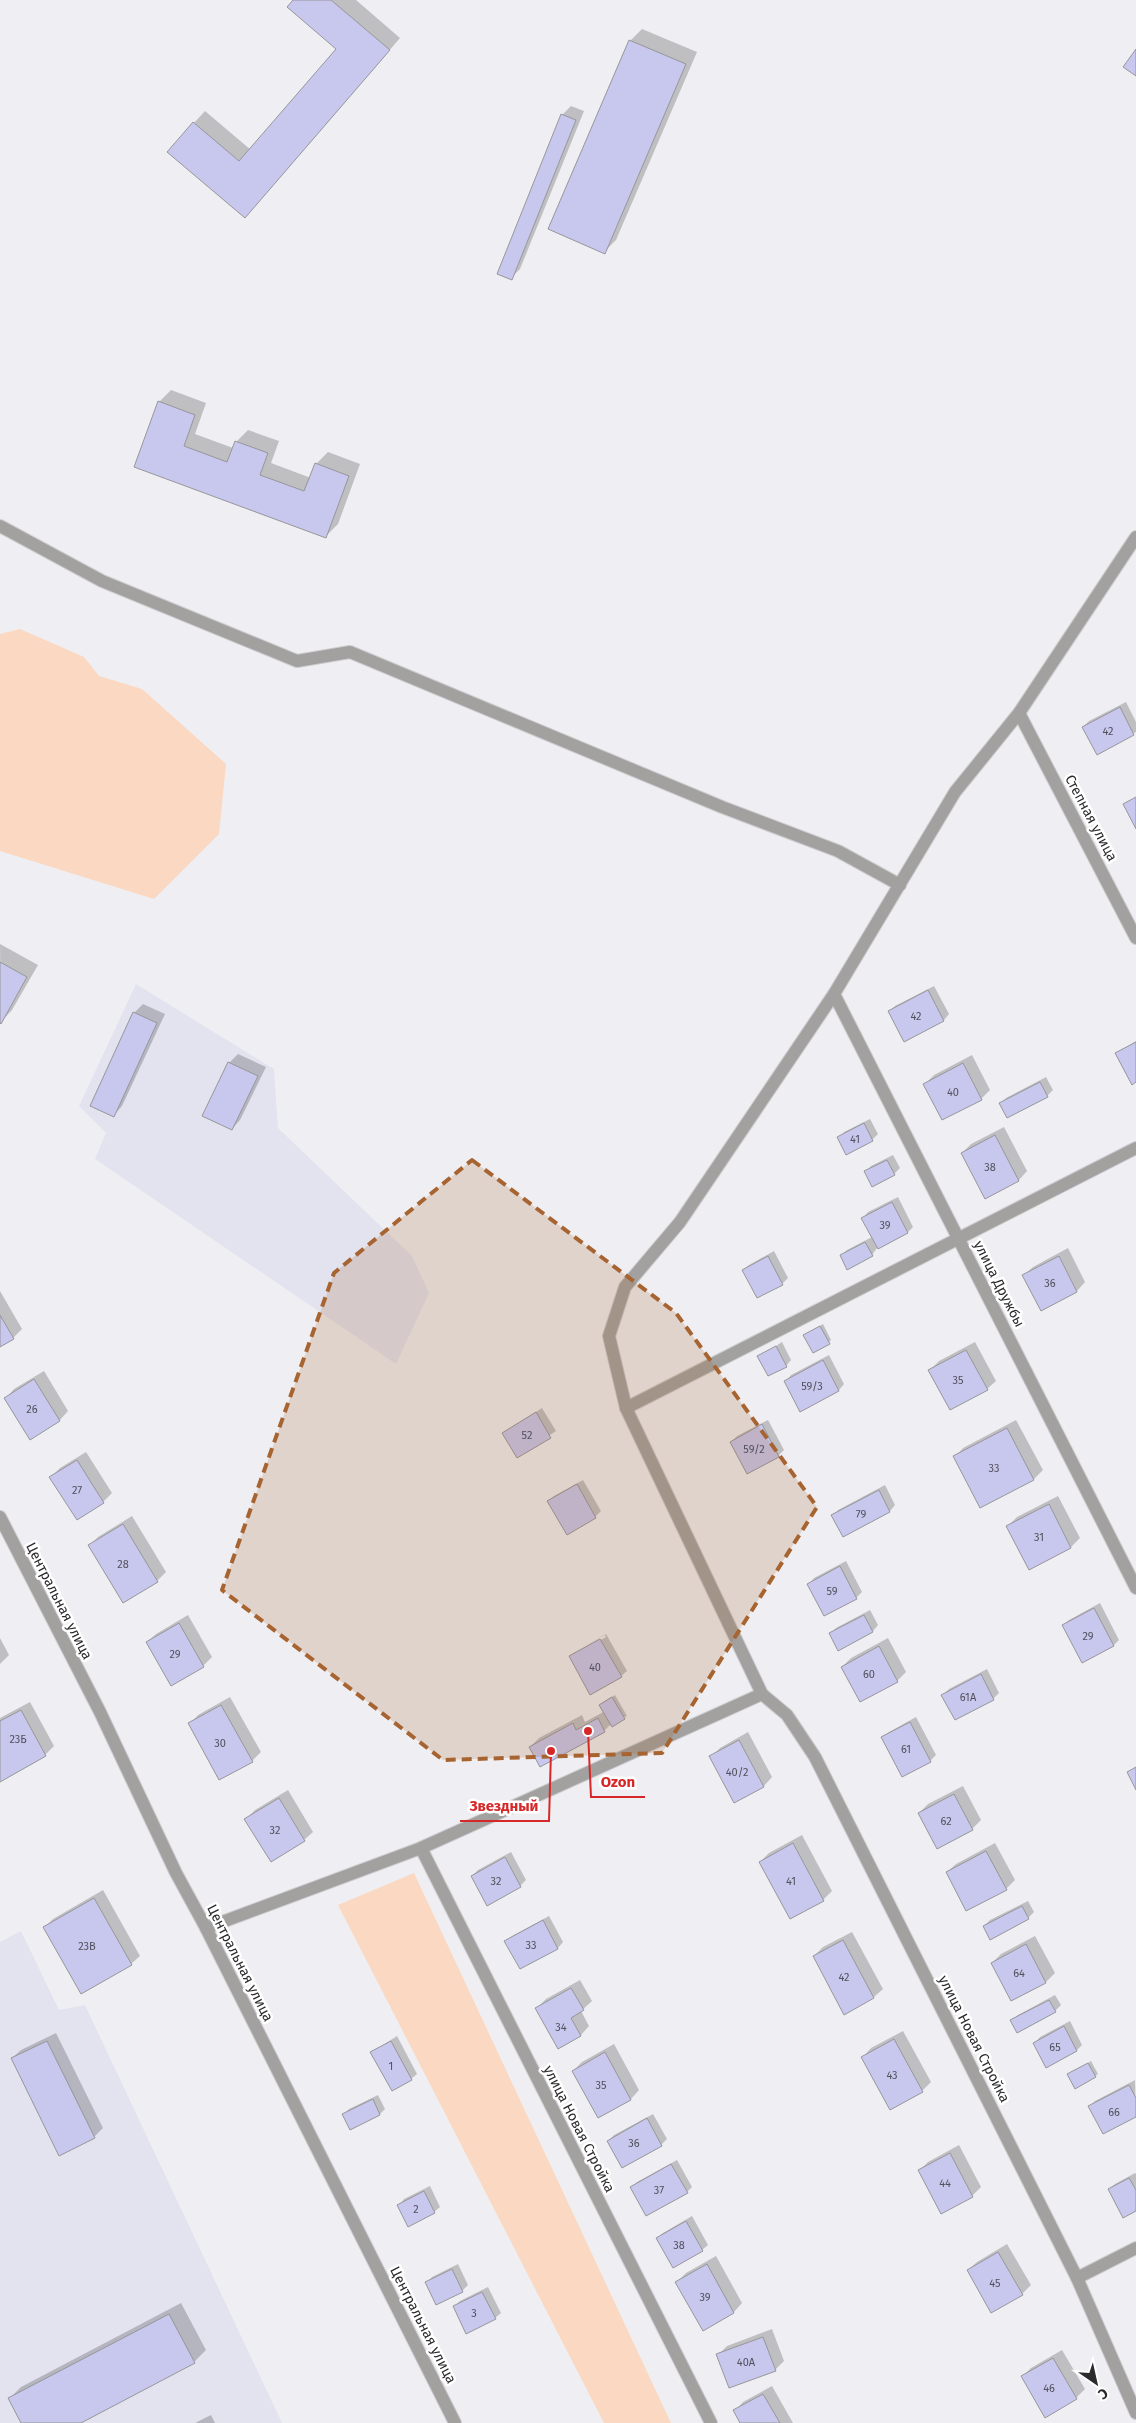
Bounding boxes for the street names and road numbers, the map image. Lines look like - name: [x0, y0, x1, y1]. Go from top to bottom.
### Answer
- street label: Степная улица: [1061, 772, 1121, 864]
- street label: улица Дружбы: [970, 1238, 1028, 1330]
- street label: Центральная улица: [22, 1540, 96, 1662]
- street label: Центральная улица: [203, 1902, 277, 2024]
- street label: улица Новая Стройка: [935, 1973, 1013, 2105]
- street label: улица Новая Стройка: [540, 2063, 618, 2195]
- street label: Центральная улица: [386, 2264, 460, 2386]

